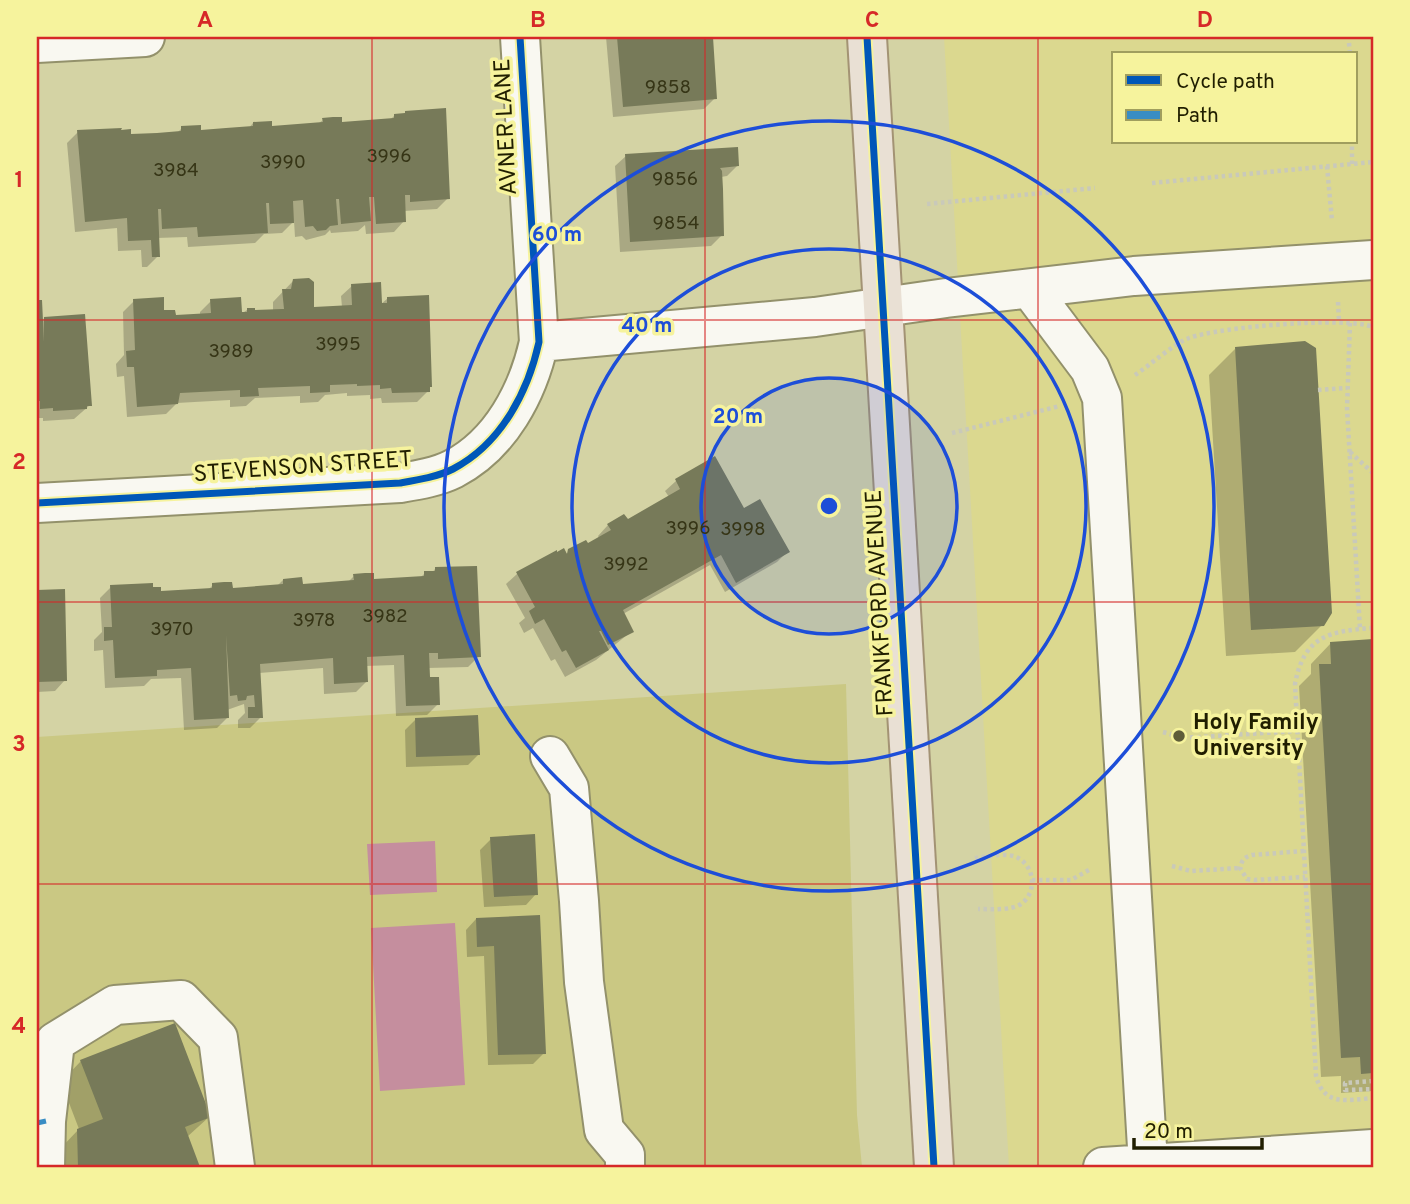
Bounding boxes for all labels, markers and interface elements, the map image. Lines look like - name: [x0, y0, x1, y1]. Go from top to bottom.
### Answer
- text: A: [197, 7, 213, 36]
- text: B: [530, 7, 546, 36]
- text: C: [865, 7, 879, 36]
- text: D: [1197, 7, 1213, 36]
- legend: [1112, 52, 1358, 144]
- street label: AVNER LANE: [489, 58, 525, 196]
- text: Cycle path: [1176, 69, 1275, 96]
- house number: 9858: [645, 76, 691, 100]
- text: Path: [1176, 103, 1219, 130]
- house number: 3996: [366, 145, 412, 169]
- house number: 3990: [260, 151, 306, 175]
- house number: 3984: [153, 159, 199, 183]
- text: 1: [14, 167, 24, 196]
- house number: 9856: [652, 168, 698, 192]
- house number: 9854: [653, 212, 699, 236]
- text: 60 m: [532, 222, 582, 249]
- text: 40 m: [622, 313, 672, 340]
- house number: 3995: [315, 333, 361, 357]
- house number: 3989: [209, 340, 253, 364]
- text: 20 m: [713, 404, 763, 431]
- street label: STEVENSON STREET: [193, 446, 413, 490]
- text: 2: [12, 449, 26, 478]
- street label: FRANKFORD AVENUE: [861, 489, 901, 717]
- centre of rings: [817, 494, 841, 518]
- house number: 3996: [665, 517, 711, 541]
- house number: 3998: [720, 518, 766, 542]
- house number: 3992: [603, 553, 649, 577]
- house number: 3982: [362, 605, 408, 629]
- house number: 3978: [293, 609, 335, 633]
- house number: 3970: [150, 618, 194, 642]
- place label: Holy Family University: [1193, 709, 1319, 764]
- marker: Holy Family University: [1171, 728, 1187, 744]
- text: 3: [12, 731, 26, 760]
- text: 4: [12, 1013, 26, 1042]
- scale bar: [1134, 1106, 1261, 1150]
- text: 20 m: [1144, 1119, 1193, 1146]

